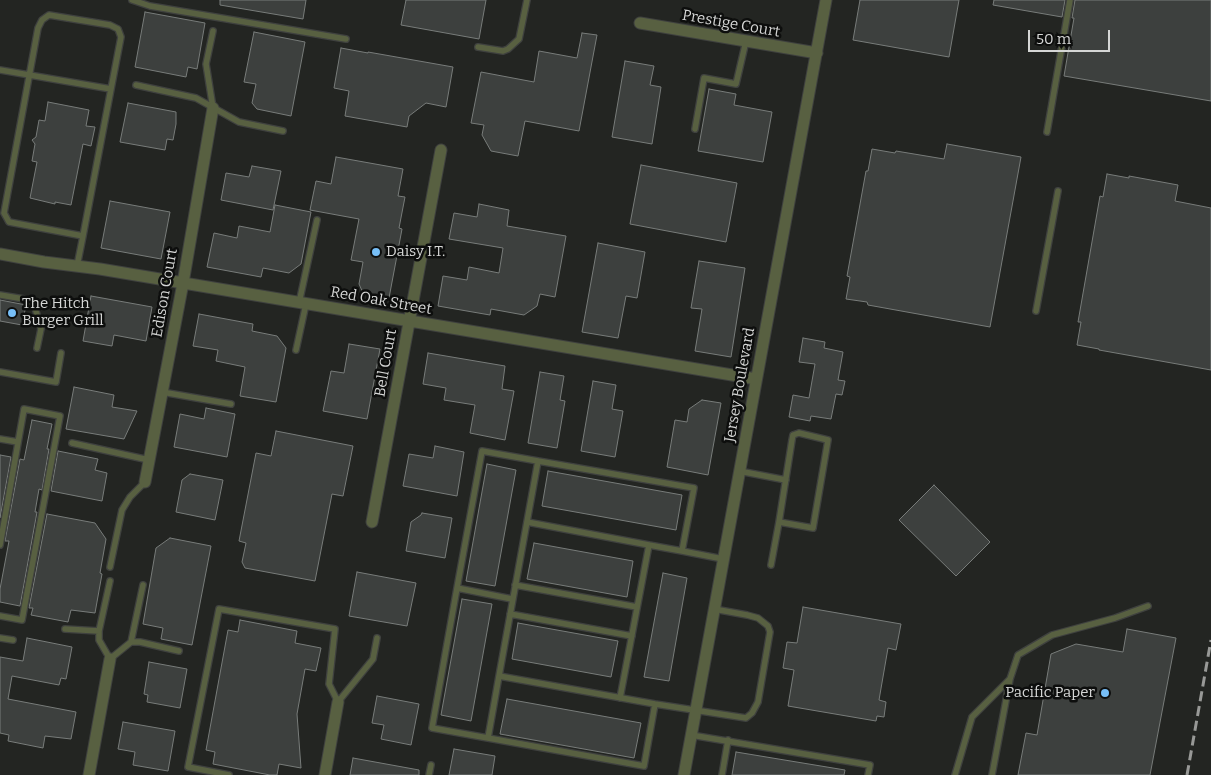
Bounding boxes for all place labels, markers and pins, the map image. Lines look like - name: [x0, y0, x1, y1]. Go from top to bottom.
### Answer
- place label: Daisy I.T.: [386, 243, 445, 261]
- marker: Daisy I.T.: [370, 246, 382, 258]
- place label: The Hitch Burger Grill: [22, 295, 104, 330]
- marker: The Hitch Burger Grill: [6, 307, 18, 319]
- place label: Pacific Paper: [1005, 684, 1095, 702]
- marker: Pacific Paper: [1099, 687, 1111, 699]

